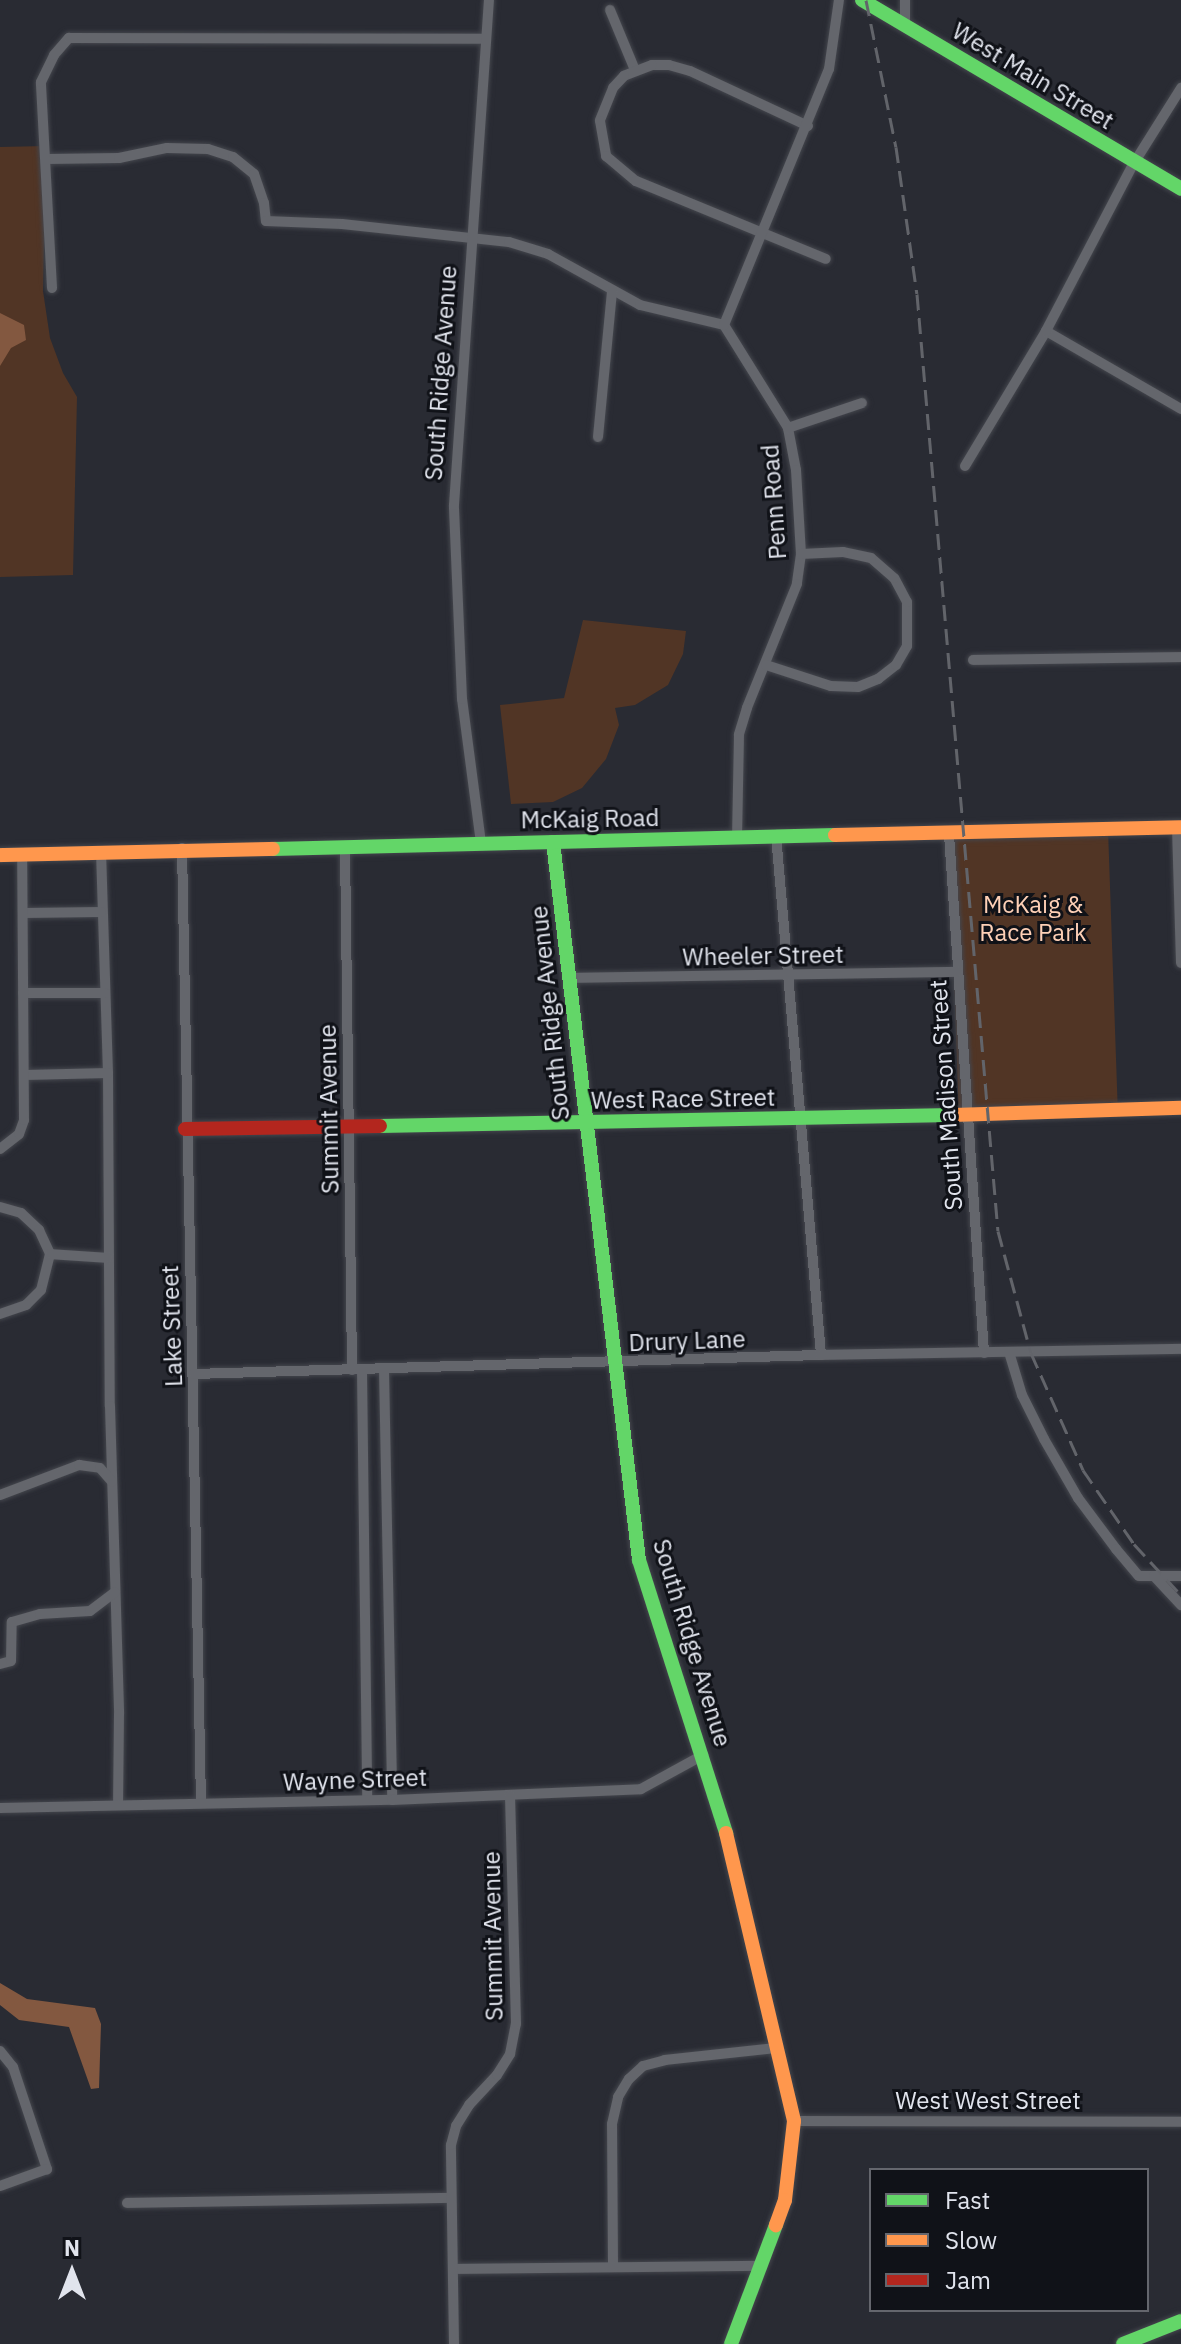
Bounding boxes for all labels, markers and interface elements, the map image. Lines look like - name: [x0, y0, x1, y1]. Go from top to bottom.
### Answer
- street label: West Main Street: [947, 16, 1119, 136]
- street label: South Ridge Avenue: [419, 264, 463, 482]
- street label: Penn Road: [756, 443, 792, 561]
- street label: McKaig Road: [520, 803, 660, 835]
- park label: McKaig & Race Park: [979, 891, 1087, 947]
- street label: South Ridge Avenue: [524, 904, 576, 1122]
- street label: Wheeler Street: [682, 940, 844, 972]
- street label: South Madison Street: [924, 979, 968, 1211]
- street label: Summit Avenue: [313, 1024, 345, 1194]
- street label: West Race Street: [591, 1083, 775, 1115]
- street label: Lake Street: [155, 1265, 189, 1387]
- street label: Drury Lane: [628, 1325, 746, 1357]
- street label: South Ridge Avenue: [647, 1536, 737, 1750]
- street label: Wayne Street: [282, 1763, 428, 1797]
- street label: Summit Avenue: [477, 1851, 509, 2021]
- street label: West West Street: [895, 2087, 1081, 2115]
- legend: [869, 2168, 1149, 2312]
- text: Fast: [945, 2184, 990, 2216]
- text: Slow: [945, 2224, 997, 2256]
- north arrow: [32, 2232, 112, 2312]
- text: N: [64, 2233, 80, 2262]
- text: Jam: [945, 2264, 991, 2296]

